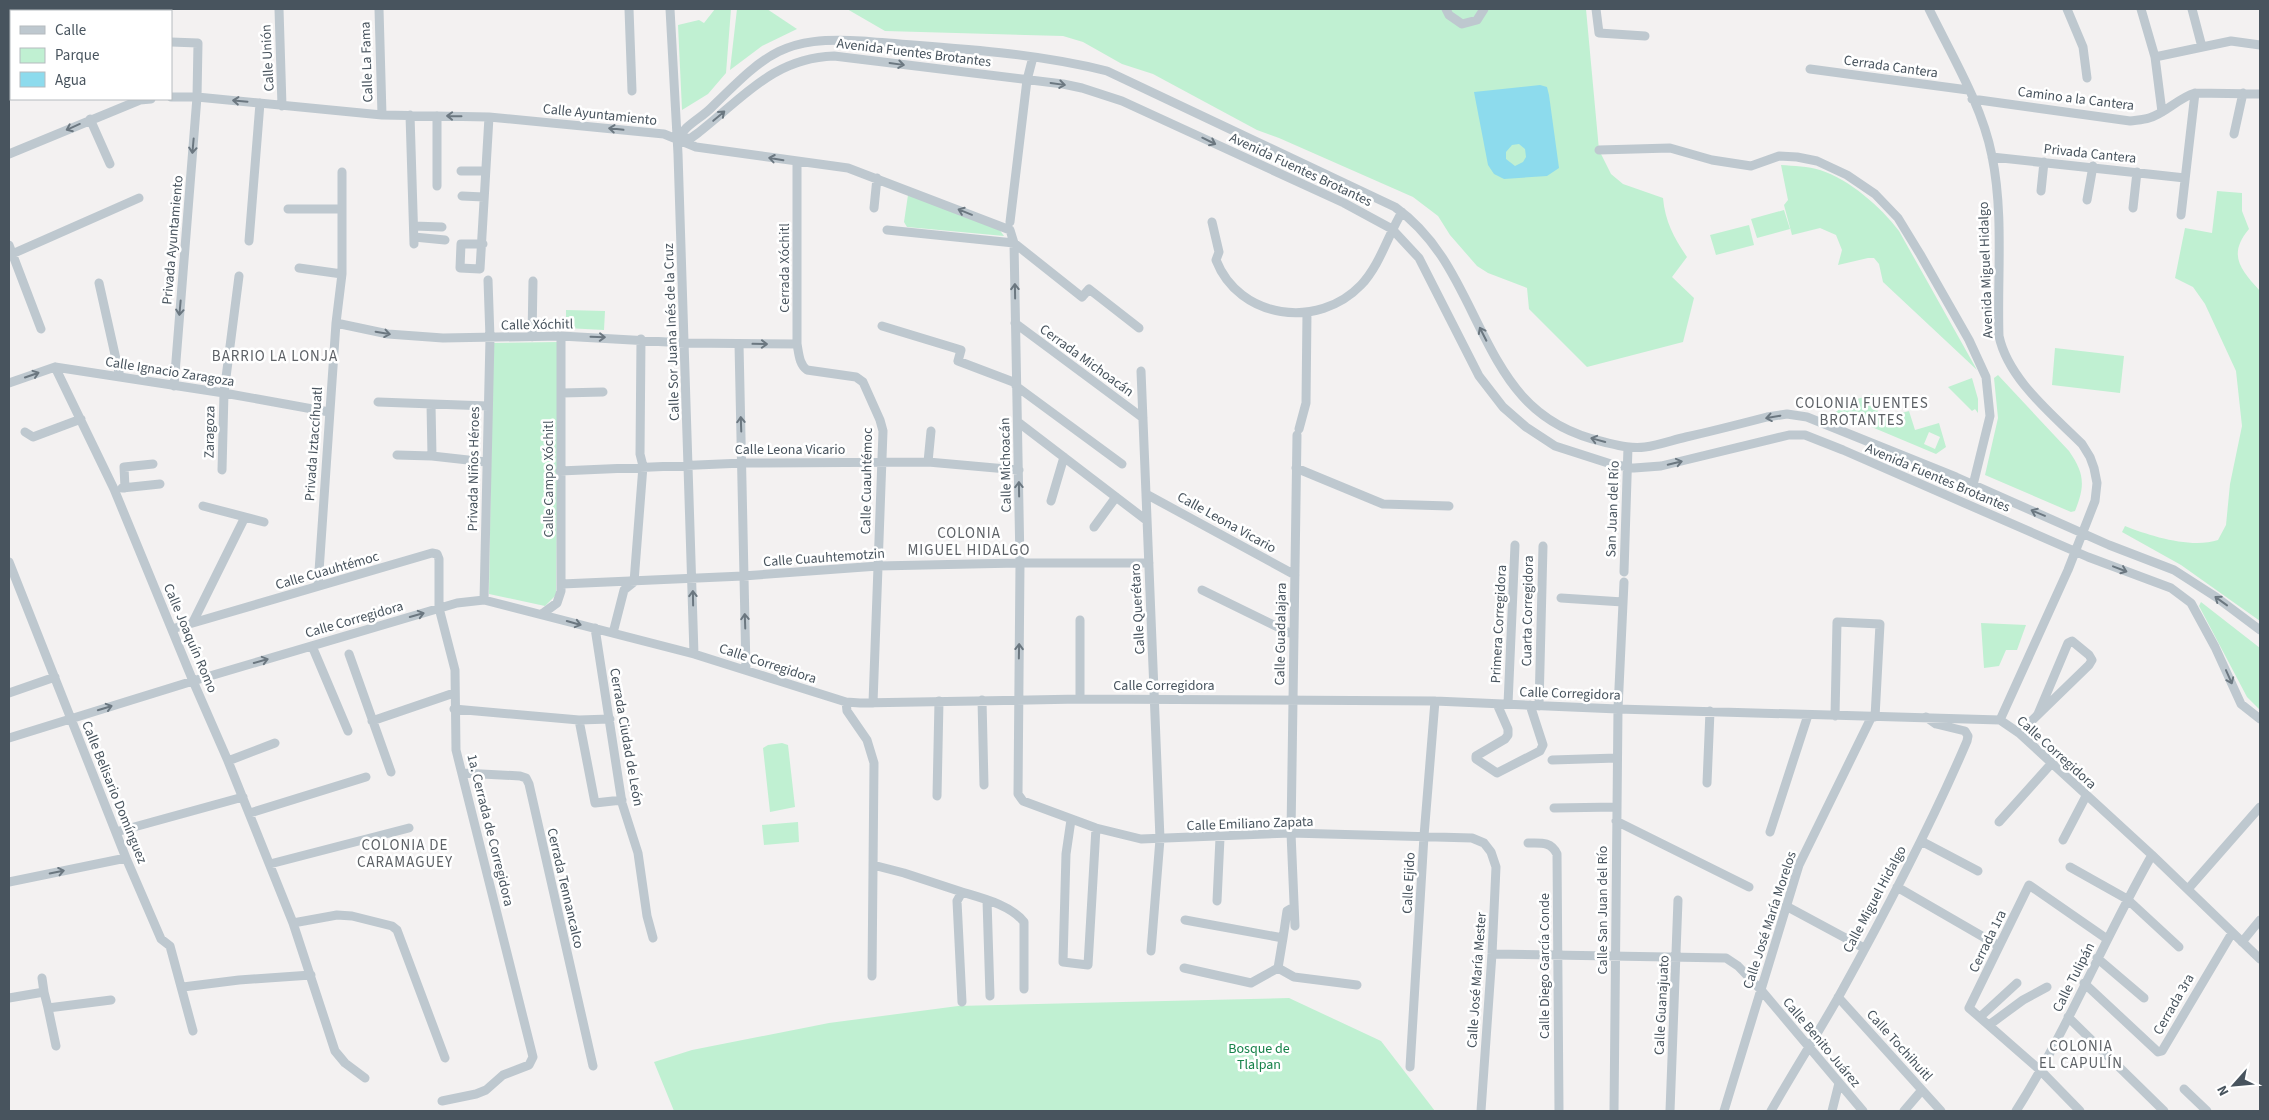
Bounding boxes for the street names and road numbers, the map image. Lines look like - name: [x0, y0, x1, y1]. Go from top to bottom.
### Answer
- street label: Calle La Fama: [356, 21, 378, 103]
- street label: Calle Unión: [256, 24, 280, 92]
- street label: Avenida Fuentes Brotantes: [835, 34, 992, 72]
- street label: Cerrada Cantera: [1843, 50, 1939, 83]
- street label: Camino a la Cantera: [2016, 82, 2135, 116]
- street label: Calle Ayuntamiento: [542, 99, 658, 131]
- street label: Avenida Fuentes Brotantes: [1226, 128, 1375, 212]
- street label: Privada Cantera: [2043, 139, 2137, 169]
- street label: Privada Ayuntamiento: [157, 175, 189, 306]
- street label: Avenida Miguel Hidalgo: [1974, 201, 1998, 339]
- street label: Cerrada Xóchitl: [775, 223, 795, 313]
- street label: Calle Sor Juana Inés de la Cruz: [659, 243, 685, 421]
- street label: Calle Xóchitl: [501, 314, 574, 336]
- street label: Cerrada Michoacán: [1035, 320, 1138, 402]
- street label: Calle Ignacio Zaragoza: [104, 352, 236, 392]
- street label: Privada Iztaccíhuatl: [300, 386, 328, 502]
- street label: Zaragoza: [200, 405, 220, 459]
- street label: Privada Niños Héroes: [463, 406, 485, 532]
- street label: Calle Michoacán: [995, 417, 1017, 513]
- street label: Calle Campo Xóchitl: [539, 420, 559, 538]
- street label: Calle Cuauhtémoc: [856, 427, 878, 535]
- street label: Avenida Fuentes Brotantes: [1862, 438, 2013, 518]
- street label: Calle Leona Vicario: [735, 440, 845, 460]
- street label: San Juan del Río: [1601, 460, 1625, 558]
- street label: Calle Leona Vicario: [1173, 487, 1280, 558]
- street label: Calle Cuauhtemotzin: [763, 544, 886, 572]
- street label: Calle Cuauhtémoc: [273, 546, 382, 595]
- street label: Cuarta Corregidora: [1517, 555, 1539, 667]
- street label: Calle Querétaro: [1126, 563, 1150, 655]
- street label: Primera Corregidora: [1486, 564, 1512, 684]
- street label: Calle Joaquín Romo: [158, 581, 222, 696]
- street label: Calle Guadalajara: [1270, 582, 1292, 686]
- street label: Calle Corregidora: [303, 596, 406, 644]
- street label: Calle Corregidora: [716, 639, 819, 689]
- street label: Cerrada Ciudad de León: [604, 667, 648, 808]
- street label: Calle Corregidora: [1113, 676, 1215, 696]
- street label: Calle Corregidora: [1519, 682, 1621, 706]
- street label: Calle Corregidora: [2012, 711, 2101, 794]
- street label: Calle Belisario Domínguez: [76, 718, 152, 867]
- street label: 1a. Cerrada de Corregidora: [461, 752, 519, 908]
- street label: Calle Emiliano Zapata: [1186, 812, 1314, 836]
- street label: Cerrada Tennancalco: [541, 826, 589, 950]
- street label: Calle Miguel Hidalgo: [1838, 842, 1912, 957]
- street label: Calle San Juan del Río: [1593, 846, 1613, 974]
- street label: Calle José María Morelos: [1738, 849, 1802, 992]
- street label: Calle Ejido: [1397, 852, 1421, 914]
- street label: Calle Diego García Conde: [1535, 893, 1555, 1039]
- street label: Cerrada 1ra: [1964, 907, 2012, 976]
- street label: Calle José María Mester: [1462, 911, 1492, 1049]
- street label: Calle Tulipán: [2048, 939, 2100, 1016]
- street label: Calle Guanajuato: [1649, 955, 1675, 1056]
- street label: Cerrada 3ra: [2148, 970, 2199, 1039]
- street label: Calle Benito Juárez: [1778, 993, 1865, 1092]
- street label: Calle Tochihuitl: [1862, 1005, 1937, 1086]

